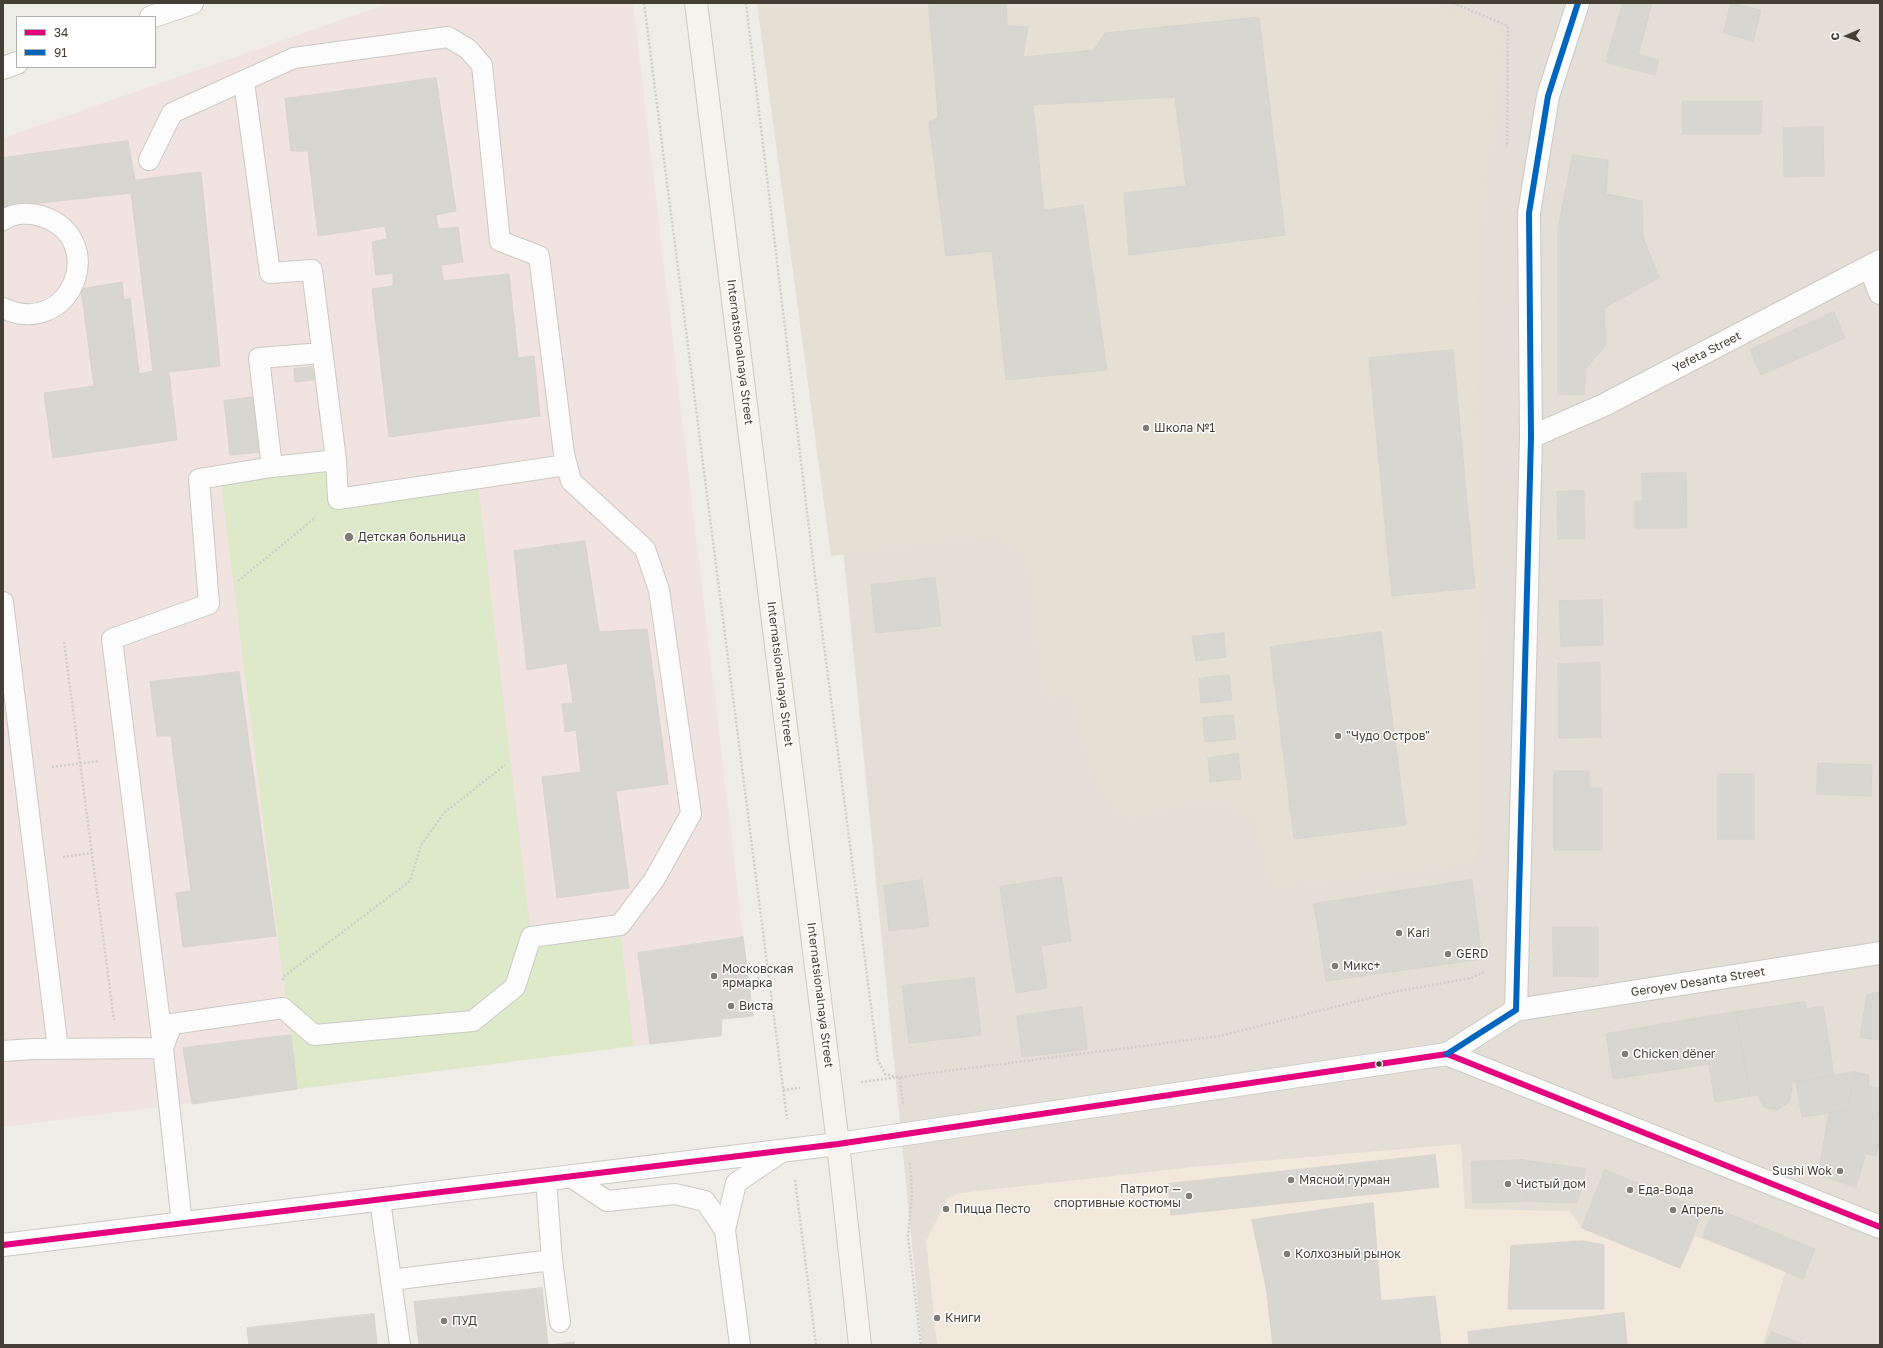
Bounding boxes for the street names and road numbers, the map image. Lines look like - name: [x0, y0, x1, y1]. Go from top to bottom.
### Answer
- street label: Internatsionalnaya Street: [724, 278, 756, 426]
- street label: Yefeta Street: [1670, 329, 1744, 375]
- street label: Internatsionalnaya Street: [764, 600, 796, 748]
- street label: Internatsionalnaya Street: [804, 921, 836, 1069]
- street label: Geroyev Desanta Street: [1630, 964, 1766, 1000]

